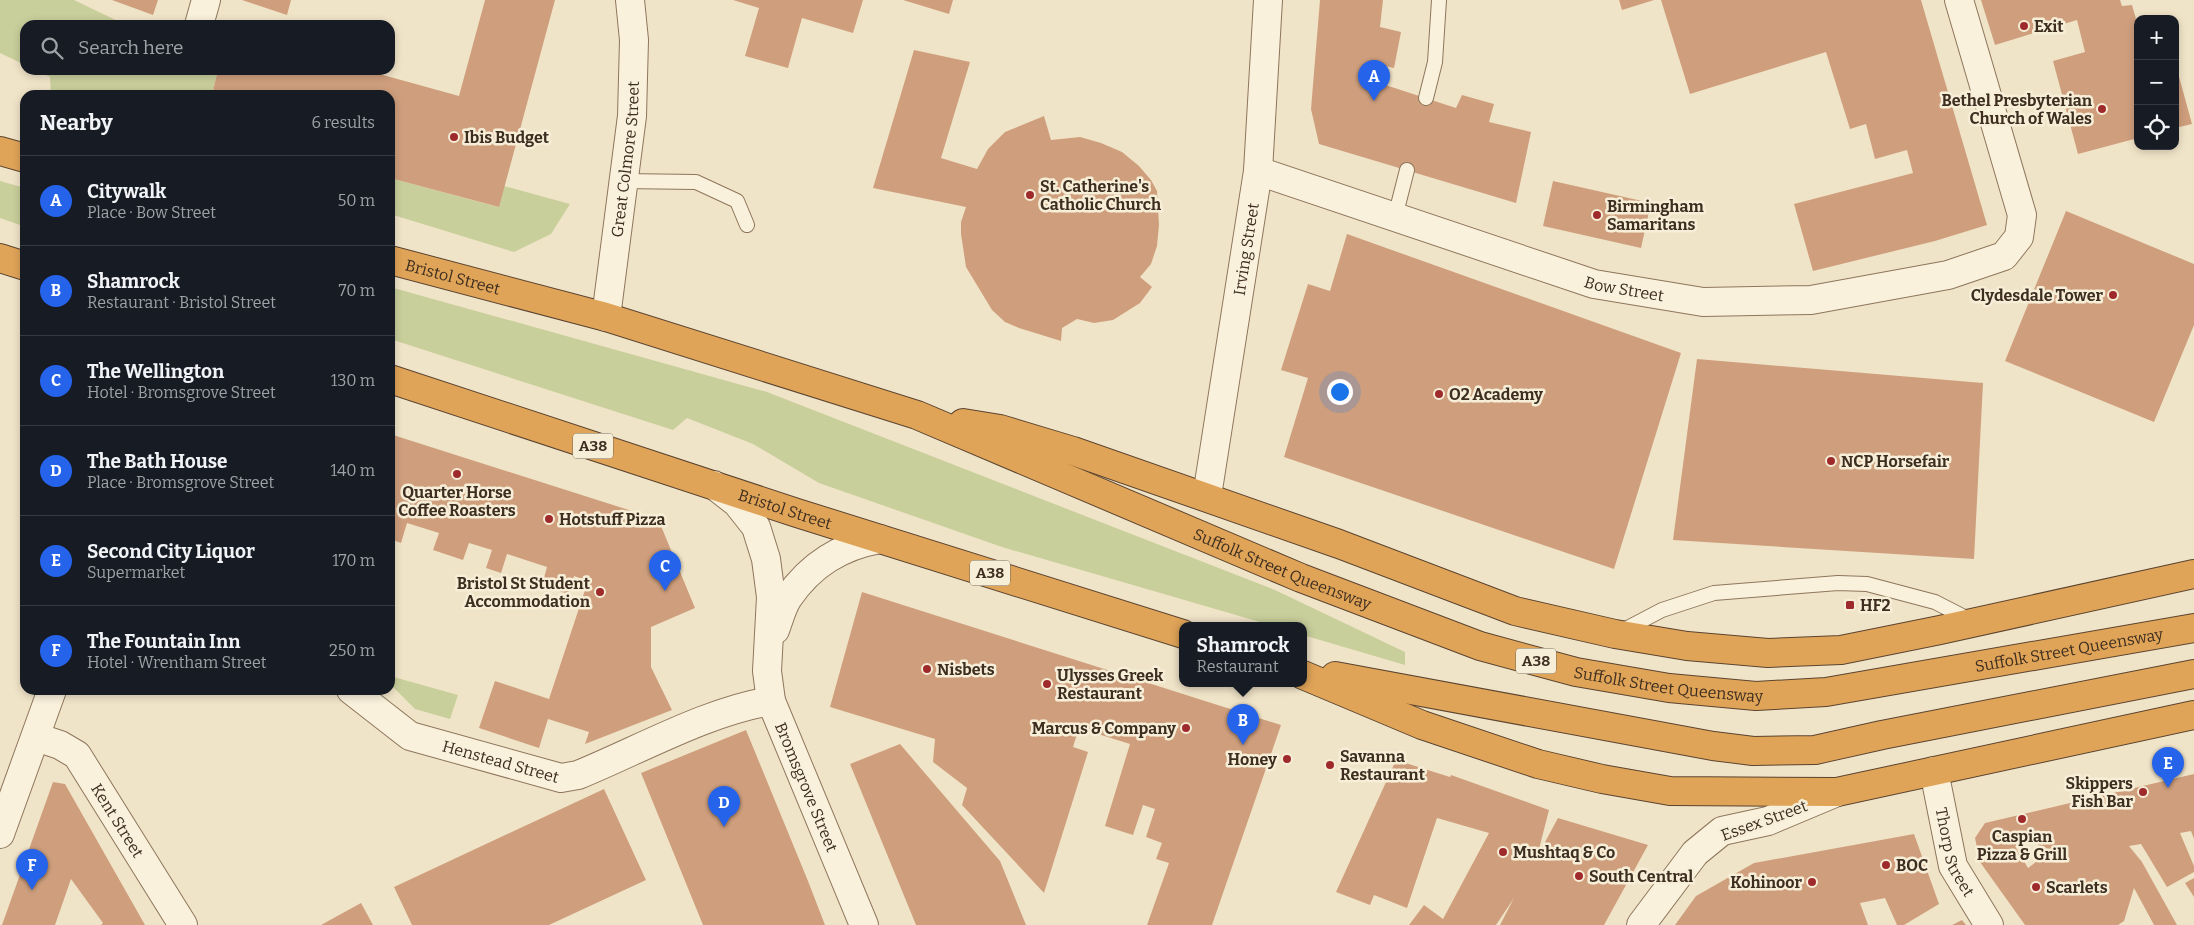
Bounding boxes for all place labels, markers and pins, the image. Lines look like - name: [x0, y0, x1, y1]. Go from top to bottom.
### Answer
- place label: Exit: [2034, 17, 2064, 36]
- marker: Exit: [2018, 20, 2030, 32]
- pin: A: [1358, 60, 1390, 101]
- place label: Bethel Presbyterian Church of Wales: [1941, 91, 2093, 128]
- marker: Bethel Presbyterian Church of Wales: [2096, 103, 2108, 115]
- place label: Ibis Budget: [464, 128, 550, 147]
- marker: Ibis Budget: [448, 131, 460, 143]
- place label: St. Catherine's Catholic Church: [1040, 177, 1161, 214]
- marker: St. Catherine's Catholic Church: [1024, 189, 1036, 201]
- place label: Birmingham Samaritans: [1607, 197, 1704, 234]
- marker: Birmingham Samaritans: [1591, 209, 1603, 221]
- place label: Clydesdale Tower: [1971, 286, 2103, 305]
- marker: Clydesdale Tower: [2107, 289, 2119, 301]
- place label: O2 Academy: [1449, 385, 1543, 404]
- marker: O2 Academy: [1433, 388, 1445, 400]
- place label: NCP Horsefair: [1841, 452, 1950, 471]
- marker: NCP Horsefair: [1825, 455, 1837, 467]
- marker: Quarter Horse Coffee Roasters: [451, 468, 463, 480]
- place label: Quarter Horse Coffee Roasters: [398, 483, 516, 520]
- place label: Hotstuff Pizza: [559, 510, 665, 529]
- marker: Hotstuff Pizza: [543, 513, 555, 525]
- pin: C: [649, 550, 681, 591]
- place label: Bristol St Student Accommodation: [457, 574, 591, 611]
- marker: Bristol St Student Accommodation: [594, 586, 606, 598]
- place label: HF2: [1860, 596, 1891, 615]
- marker: HF2: [1844, 599, 1856, 611]
- place label: Nisbets: [937, 660, 995, 679]
- marker: Nisbets: [921, 663, 933, 675]
- place label: Ulysses Greek Restaurant: [1057, 666, 1164, 703]
- marker: Ulysses Greek Restaurant: [1041, 678, 1053, 690]
- pin: B: [1227, 704, 1259, 745]
- place label: Marcus & Company: [1032, 719, 1176, 738]
- marker: Marcus & Company: [1180, 722, 1192, 734]
- place label: Savanna Restaurant: [1340, 747, 1426, 784]
- pin: E: [2152, 747, 2184, 788]
- place label: Honey: [1228, 750, 1277, 769]
- marker: Honey: [1281, 753, 1293, 765]
- marker: Savanna Restaurant: [1324, 759, 1336, 771]
- place label: Skippers Fish Bar: [2066, 774, 2133, 811]
- pin: D: [708, 786, 740, 827]
- marker: Skippers Fish Bar: [2137, 786, 2149, 798]
- marker: Caspian Pizza & Grill: [2016, 813, 2028, 825]
- place label: Caspian Pizza & Grill: [1977, 827, 2067, 864]
- place label: Mushtaq & Co: [1513, 843, 1615, 862]
- marker: Mushtaq & Co: [1497, 846, 1509, 858]
- pin: F: [16, 849, 48, 890]
- place label: BOC: [1896, 856, 1928, 875]
- marker: BOC: [1880, 859, 1892, 871]
- place label: South Central: [1589, 867, 1693, 886]
- marker: South Central: [1573, 870, 1585, 882]
- place label: Kohinoor: [1730, 873, 1802, 892]
- marker: Kohinoor: [1806, 876, 1818, 888]
- place label: Scarlets: [2046, 878, 2108, 897]
- marker: Scarlets: [2030, 881, 2042, 893]

